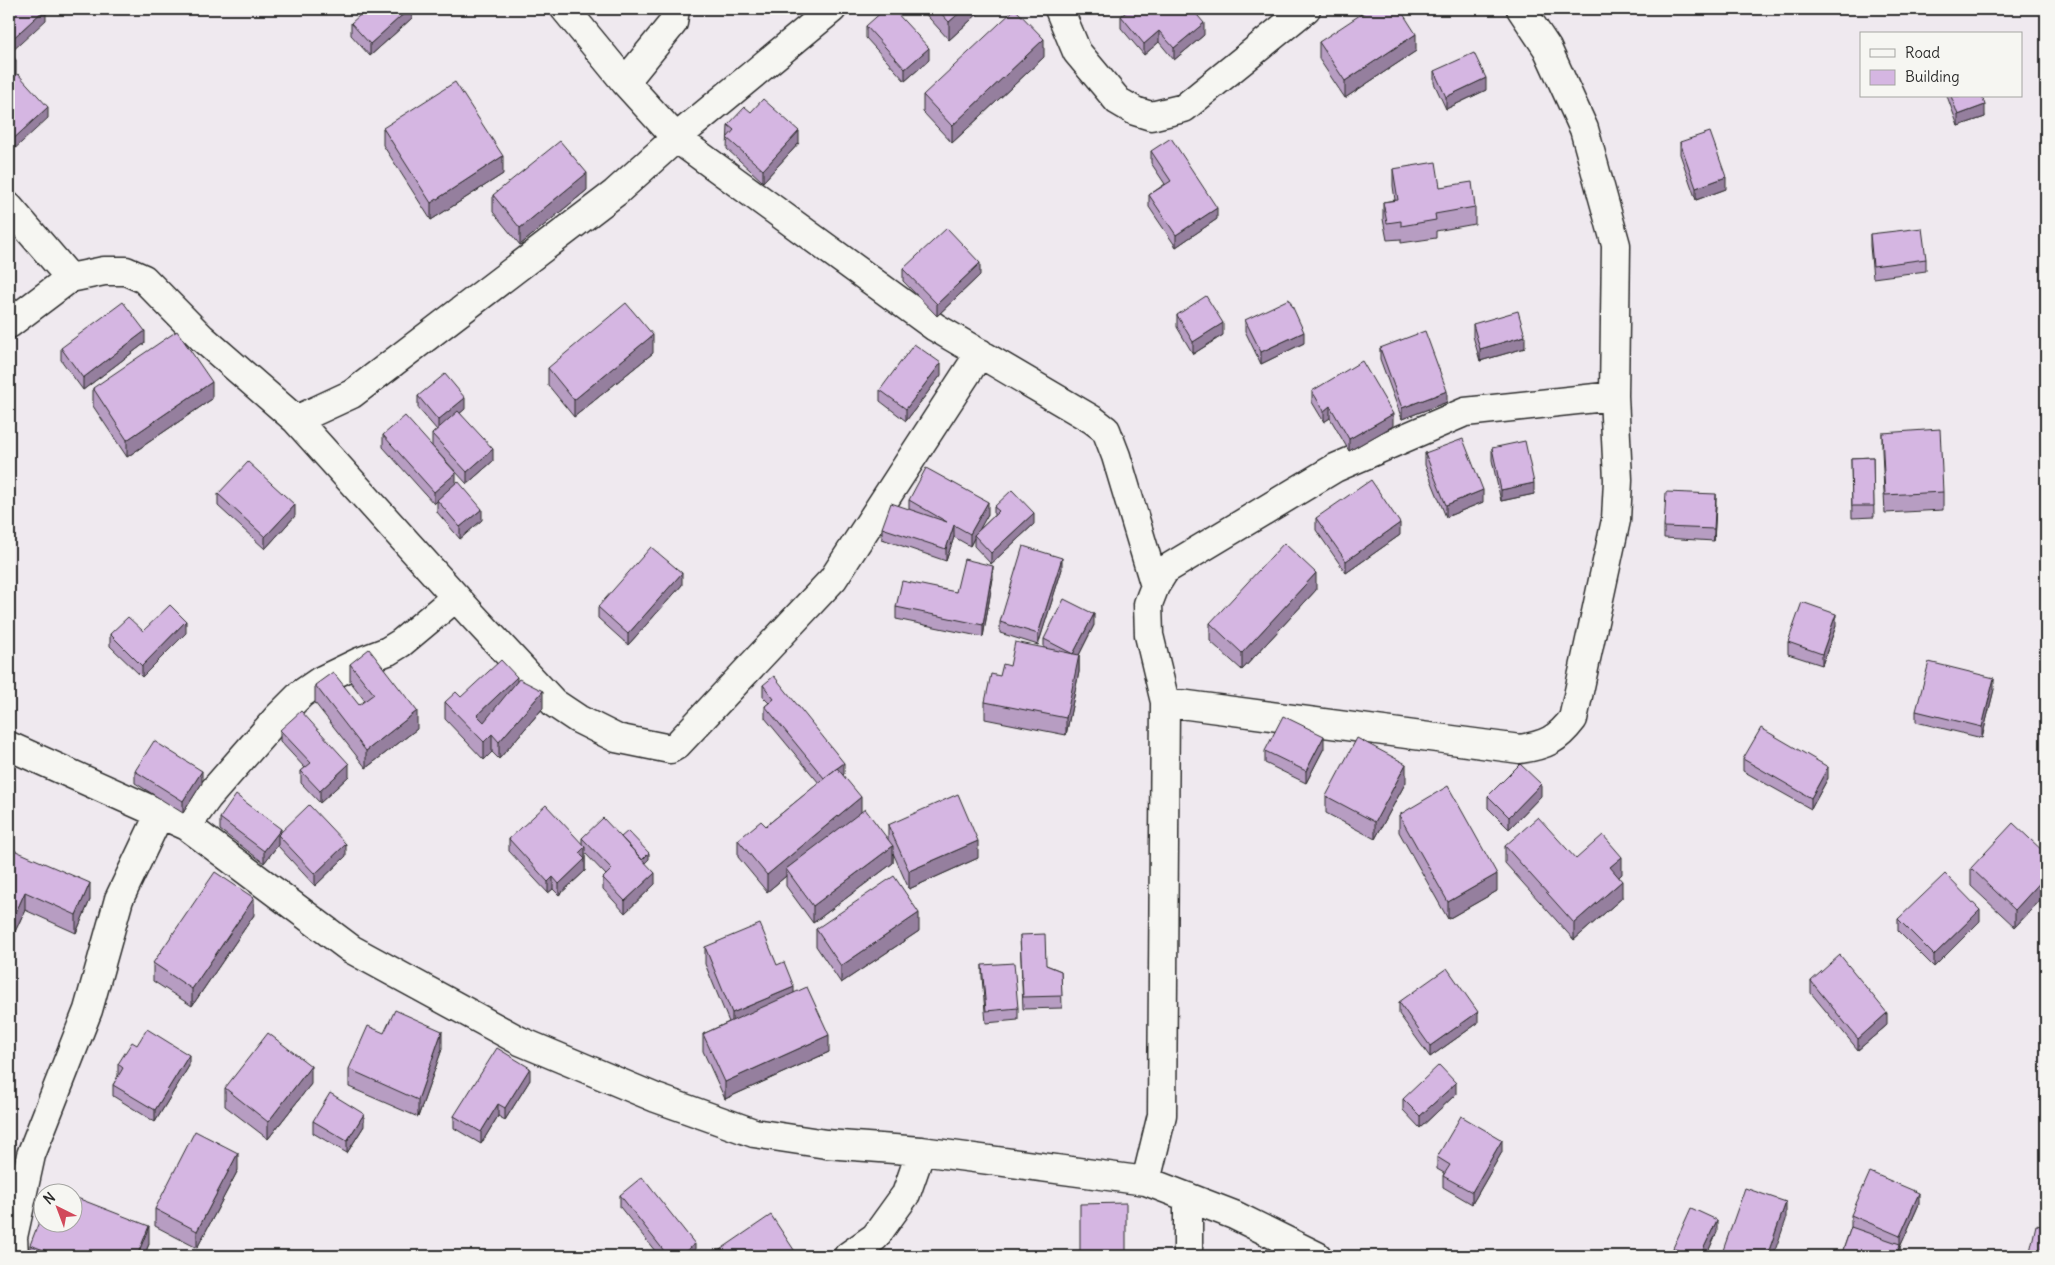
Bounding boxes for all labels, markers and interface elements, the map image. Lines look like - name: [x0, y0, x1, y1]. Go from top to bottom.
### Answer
- legend: [1860, 32, 2022, 98]
- text: Road: [1905, 43, 1940, 62]
- text: Building: [1905, 67, 1960, 86]
- north arrow: [32, 1182, 82, 1232]
- text: N: [40, 1188, 59, 1208]

